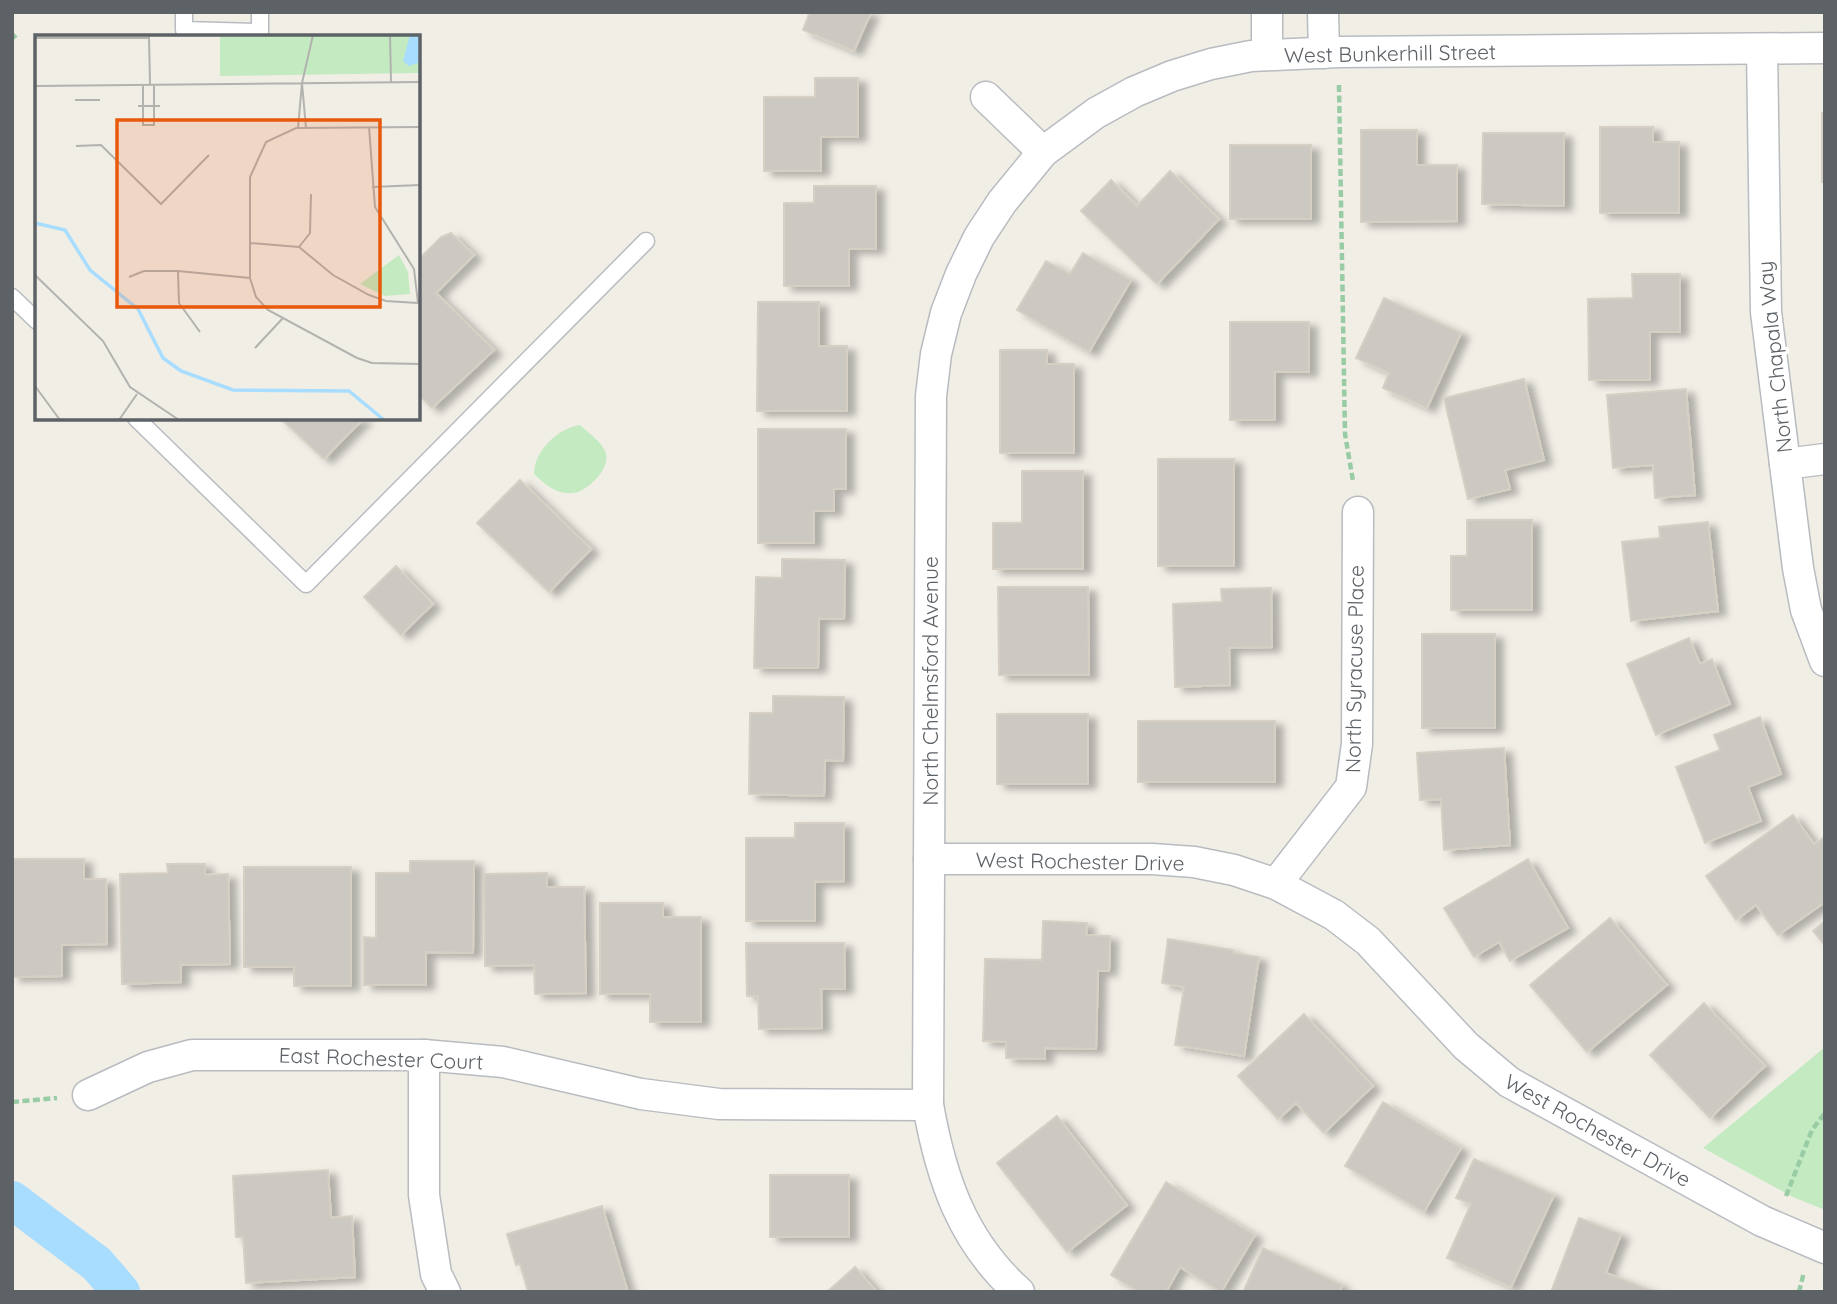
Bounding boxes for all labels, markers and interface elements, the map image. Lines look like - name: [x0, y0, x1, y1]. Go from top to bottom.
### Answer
- inset map: [35, 35, 420, 420]
- street label: West Bunkerhill Street: [1284, 38, 1496, 68]
- street label: North Chapala Way: [1751, 260, 1797, 454]
- street label: North Chelmsford Avenue: [917, 556, 943, 806]
- street label: North Syracuse Place: [1339, 565, 1369, 773]
- street label: West Rochester Drive: [975, 846, 1185, 876]
- street label: East Rochester Court: [278, 1041, 484, 1075]
- street label: West Rochester Drive: [1500, 1068, 1696, 1192]

